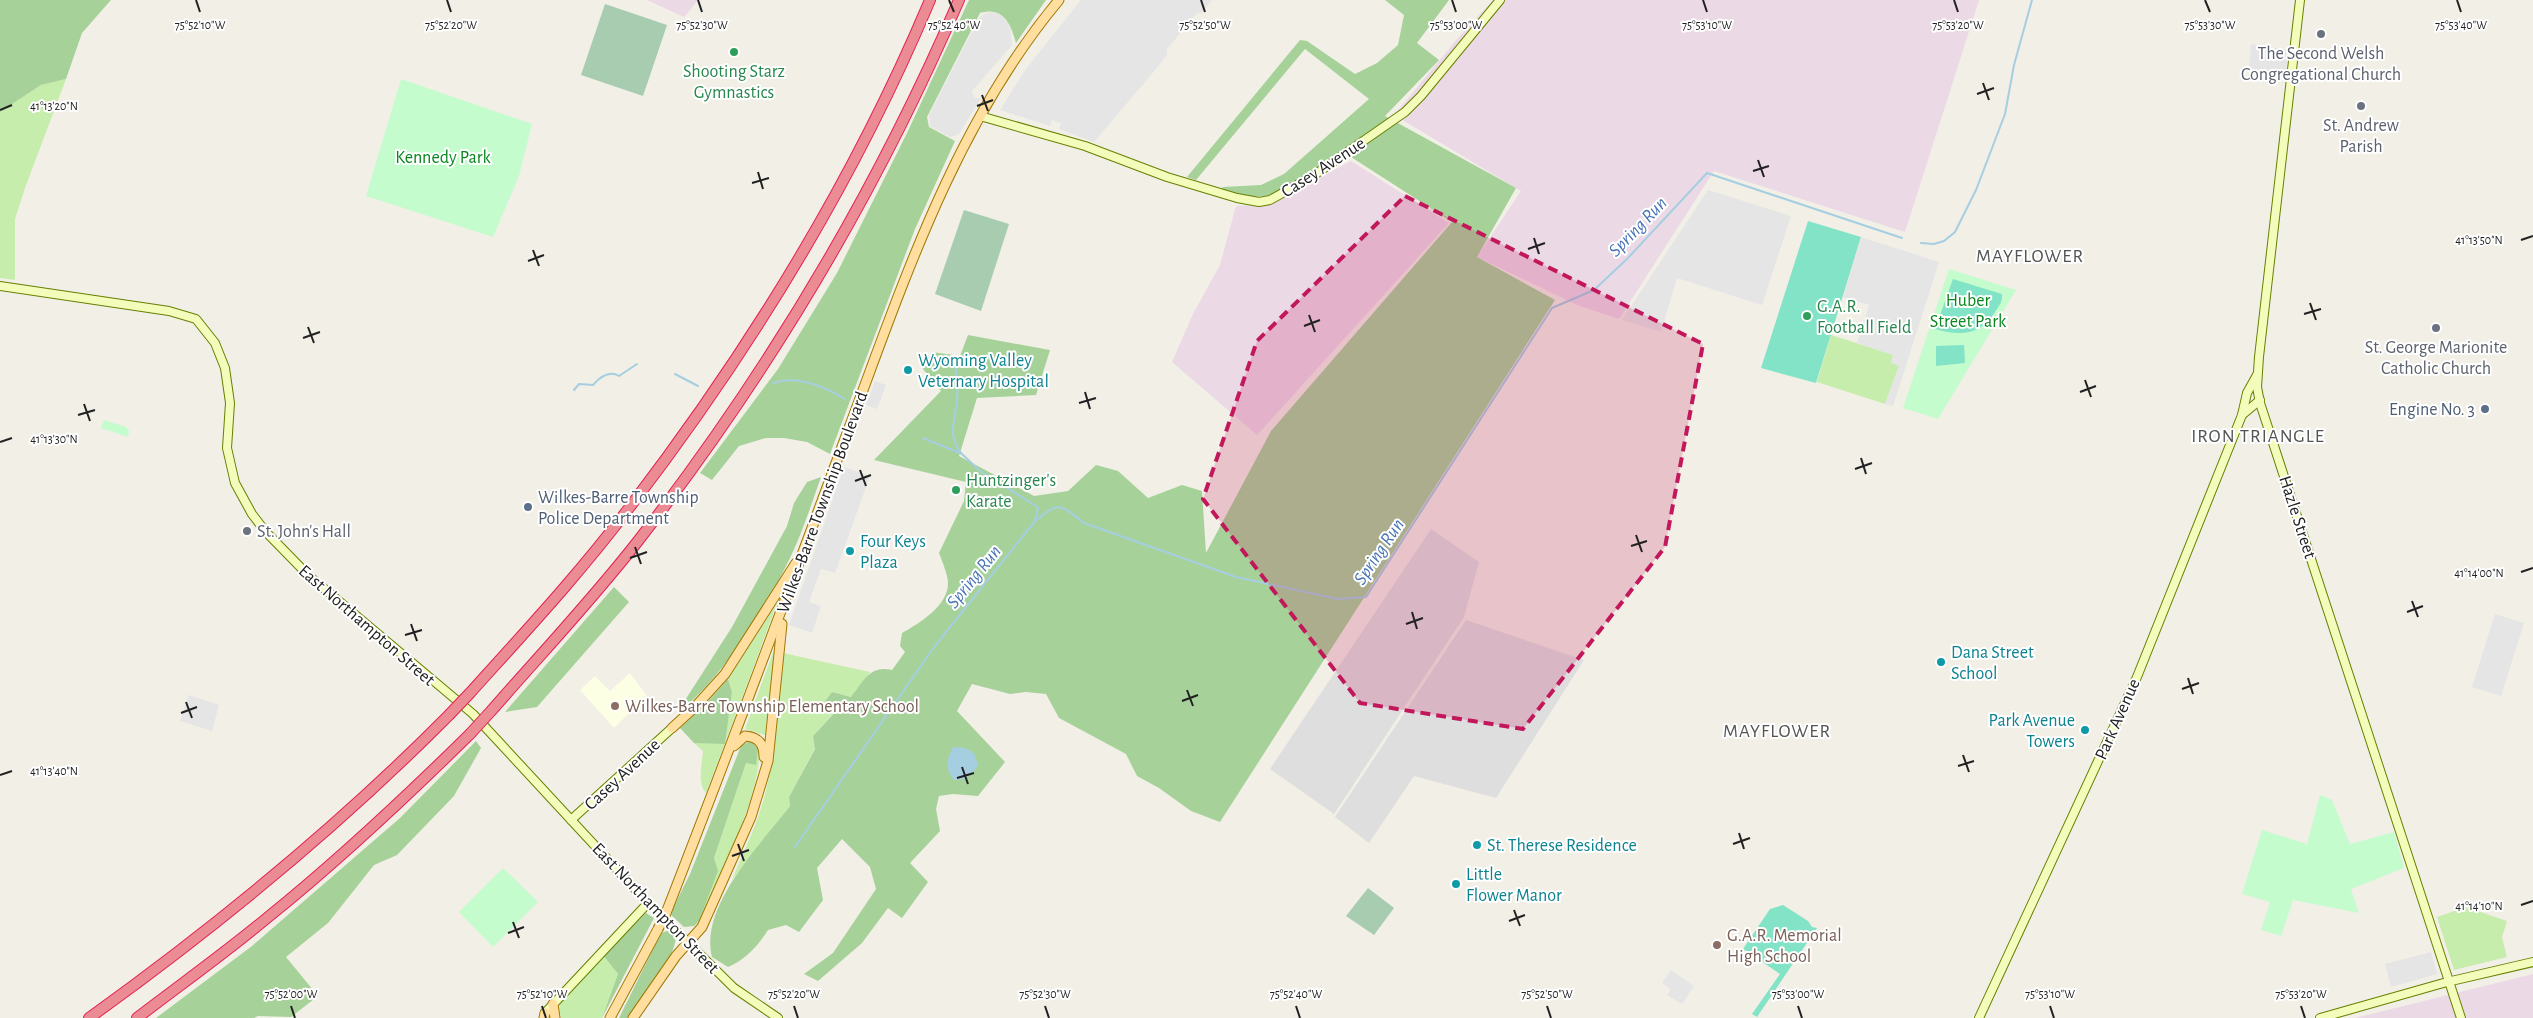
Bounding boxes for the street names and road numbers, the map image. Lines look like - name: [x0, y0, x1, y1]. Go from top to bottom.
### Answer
- street label: Casey Avenue: [1278, 134, 1369, 201]
- street label: Wilkes-Barre Township Boulevard: [774, 389, 871, 616]
- street label: Hazle Street: [2275, 474, 2319, 561]
- street label: East Northampton Street: [295, 562, 438, 690]
- street label: Park Avenue: [2092, 676, 2144, 763]
- street label: Casey Avenue: [582, 735, 664, 814]
- street label: East Northampton Street: [588, 840, 722, 978]

